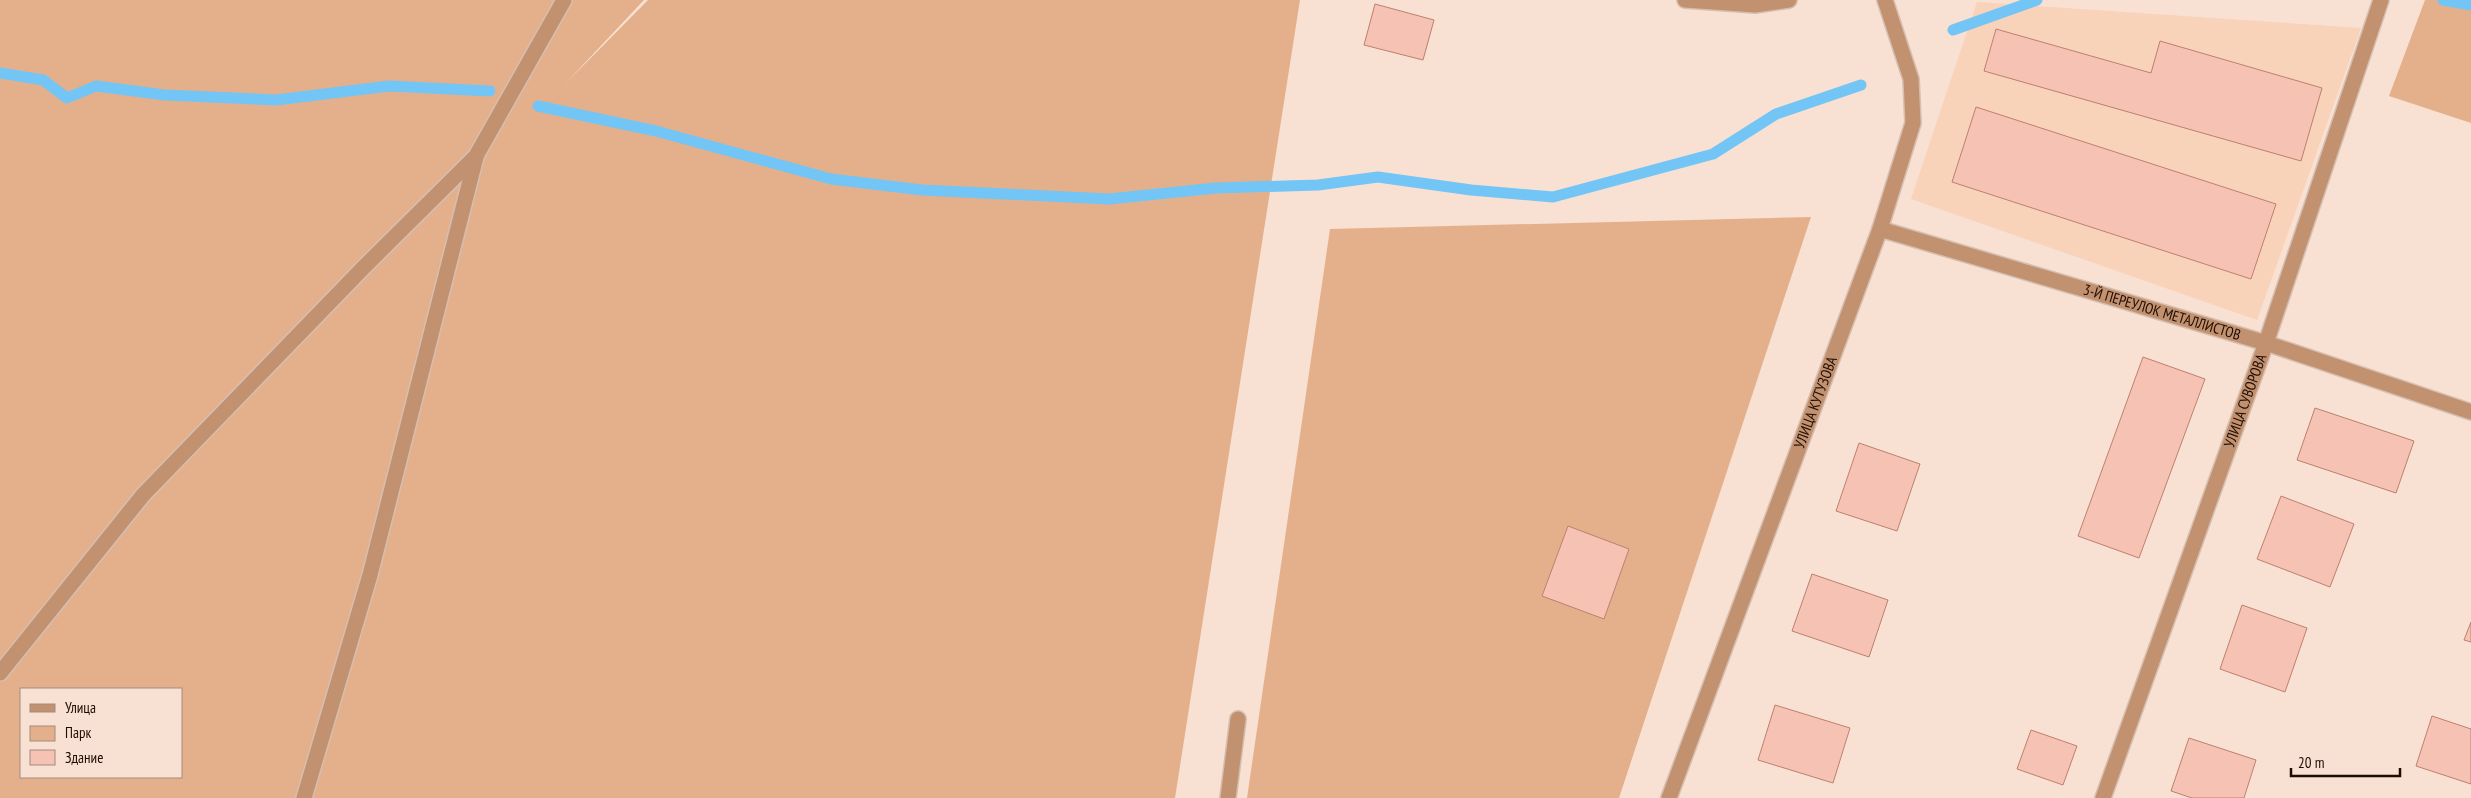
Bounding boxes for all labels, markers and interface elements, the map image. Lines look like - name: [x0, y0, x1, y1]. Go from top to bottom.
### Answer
- street label: 3-Й ПЕРЕУЛОК МЕТАЛЛИСТОВ: [2081, 280, 2243, 344]
- street label: УЛИЦА СУВОРОВА: [2219, 350, 2271, 450]
- street label: УЛИЦА КУТУЗОВА: [1790, 353, 1841, 451]
- legend: [20, 688, 182, 778]
- text: Улица: [65, 698, 96, 717]
- text: Парк: [65, 723, 91, 742]
- scale bar: [2291, 746, 2400, 778]
- text: Здание: [65, 748, 103, 767]
- text: 20 m: [2298, 753, 2324, 772]

